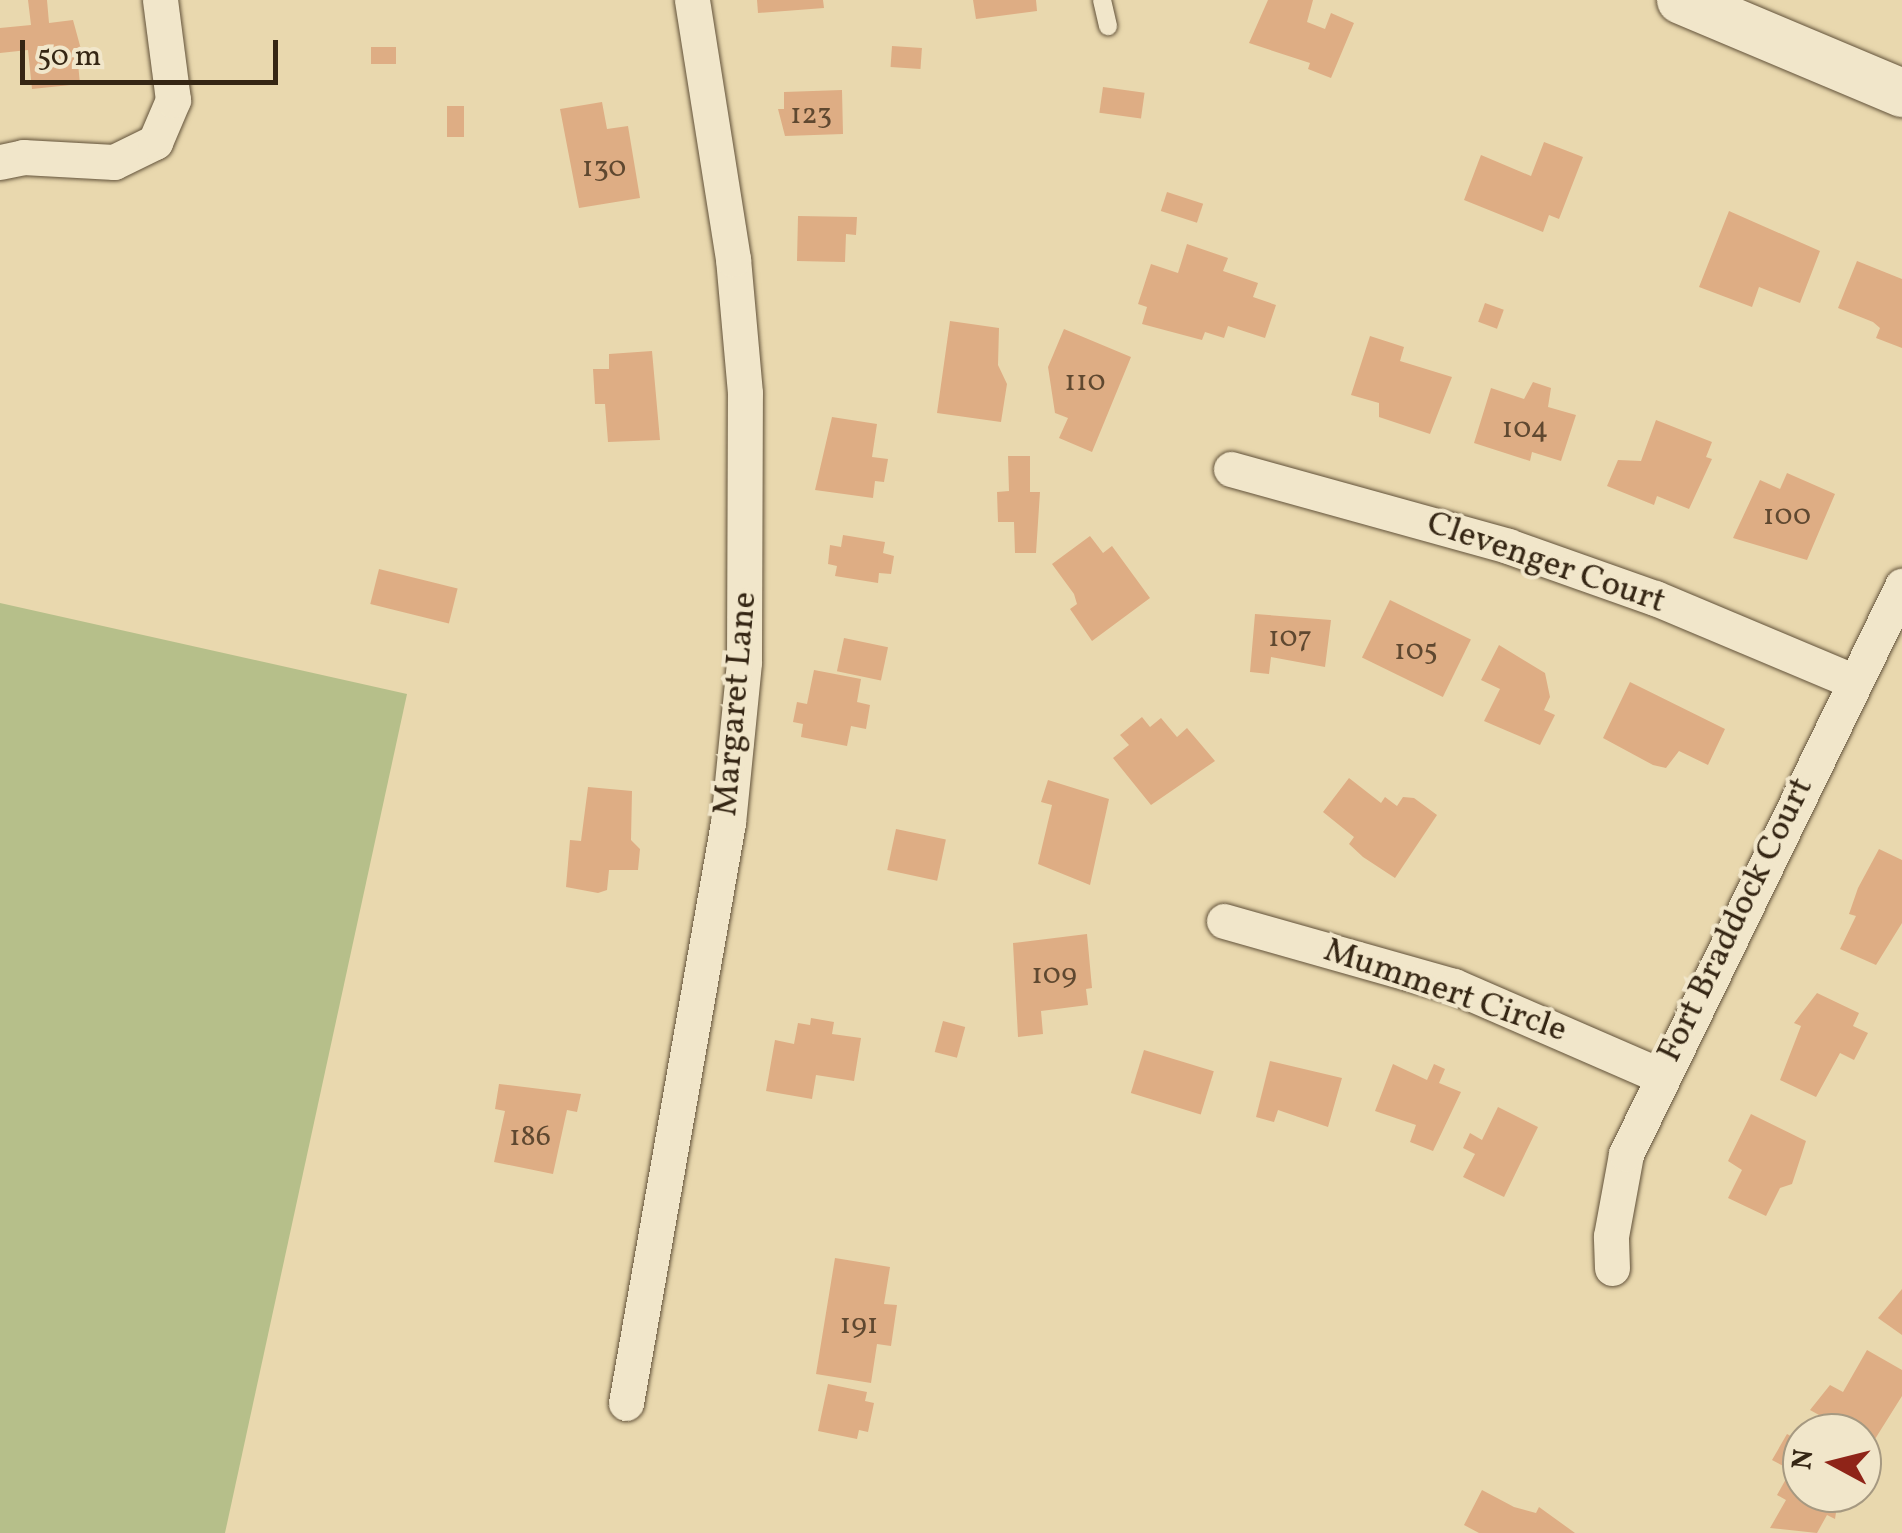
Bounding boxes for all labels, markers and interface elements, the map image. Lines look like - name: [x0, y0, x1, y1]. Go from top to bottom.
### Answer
- scale bar: [25, 20, 282, 82]
- text: 50 m: [37, 36, 101, 78]
- house number: 123: [790, 97, 832, 133]
- house number: 130: [582, 150, 626, 186]
- house number: 110: [1064, 364, 1106, 400]
- house number: 104: [1502, 411, 1548, 447]
- house number: 100: [1763, 498, 1811, 534]
- street label: Clevenger Court: [1421, 503, 1671, 623]
- street label: Margaret Lane: [705, 590, 767, 818]
- house number: 107: [1268, 620, 1312, 656]
- house number: 105: [1394, 633, 1438, 669]
- street label: Fort Braddock Court: [1649, 771, 1823, 1069]
- street label: Mummert Circle: [1318, 930, 1572, 1052]
- house number: 109: [1031, 957, 1077, 993]
- house number: 186: [509, 1119, 551, 1155]
- house number: 191: [840, 1307, 878, 1343]
- north arrow: [1782, 1413, 1882, 1513]
- text: N: [1783, 1447, 1824, 1472]

